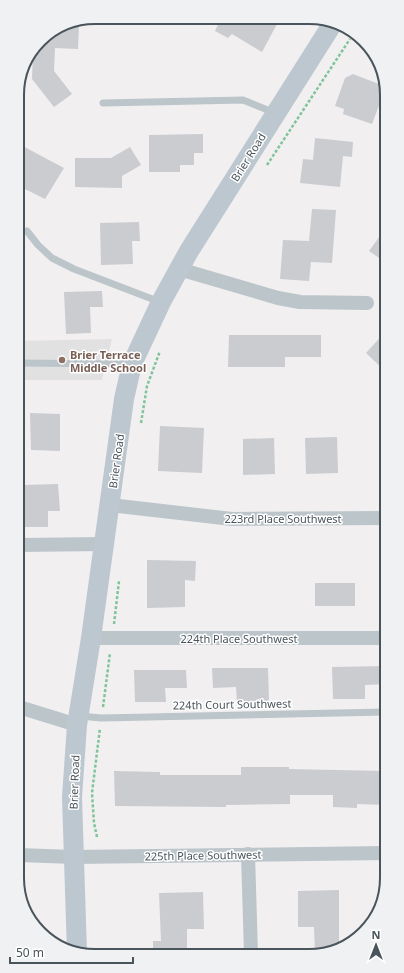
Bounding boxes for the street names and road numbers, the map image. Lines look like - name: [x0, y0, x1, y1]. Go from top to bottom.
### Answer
- street label: Brier Road: [227, 130, 269, 184]
- street label: Brier Road: [105, 433, 127, 489]
- street label: 223rd Place Southwest: [224, 511, 342, 526]
- street label: 224th Place Southwest: [181, 631, 297, 646]
- street label: 224th Court Southwest: [173, 695, 291, 713]
- street label: Brier Road: [66, 754, 82, 810]
- street label: 225th Place Southwest: [144, 846, 262, 864]

